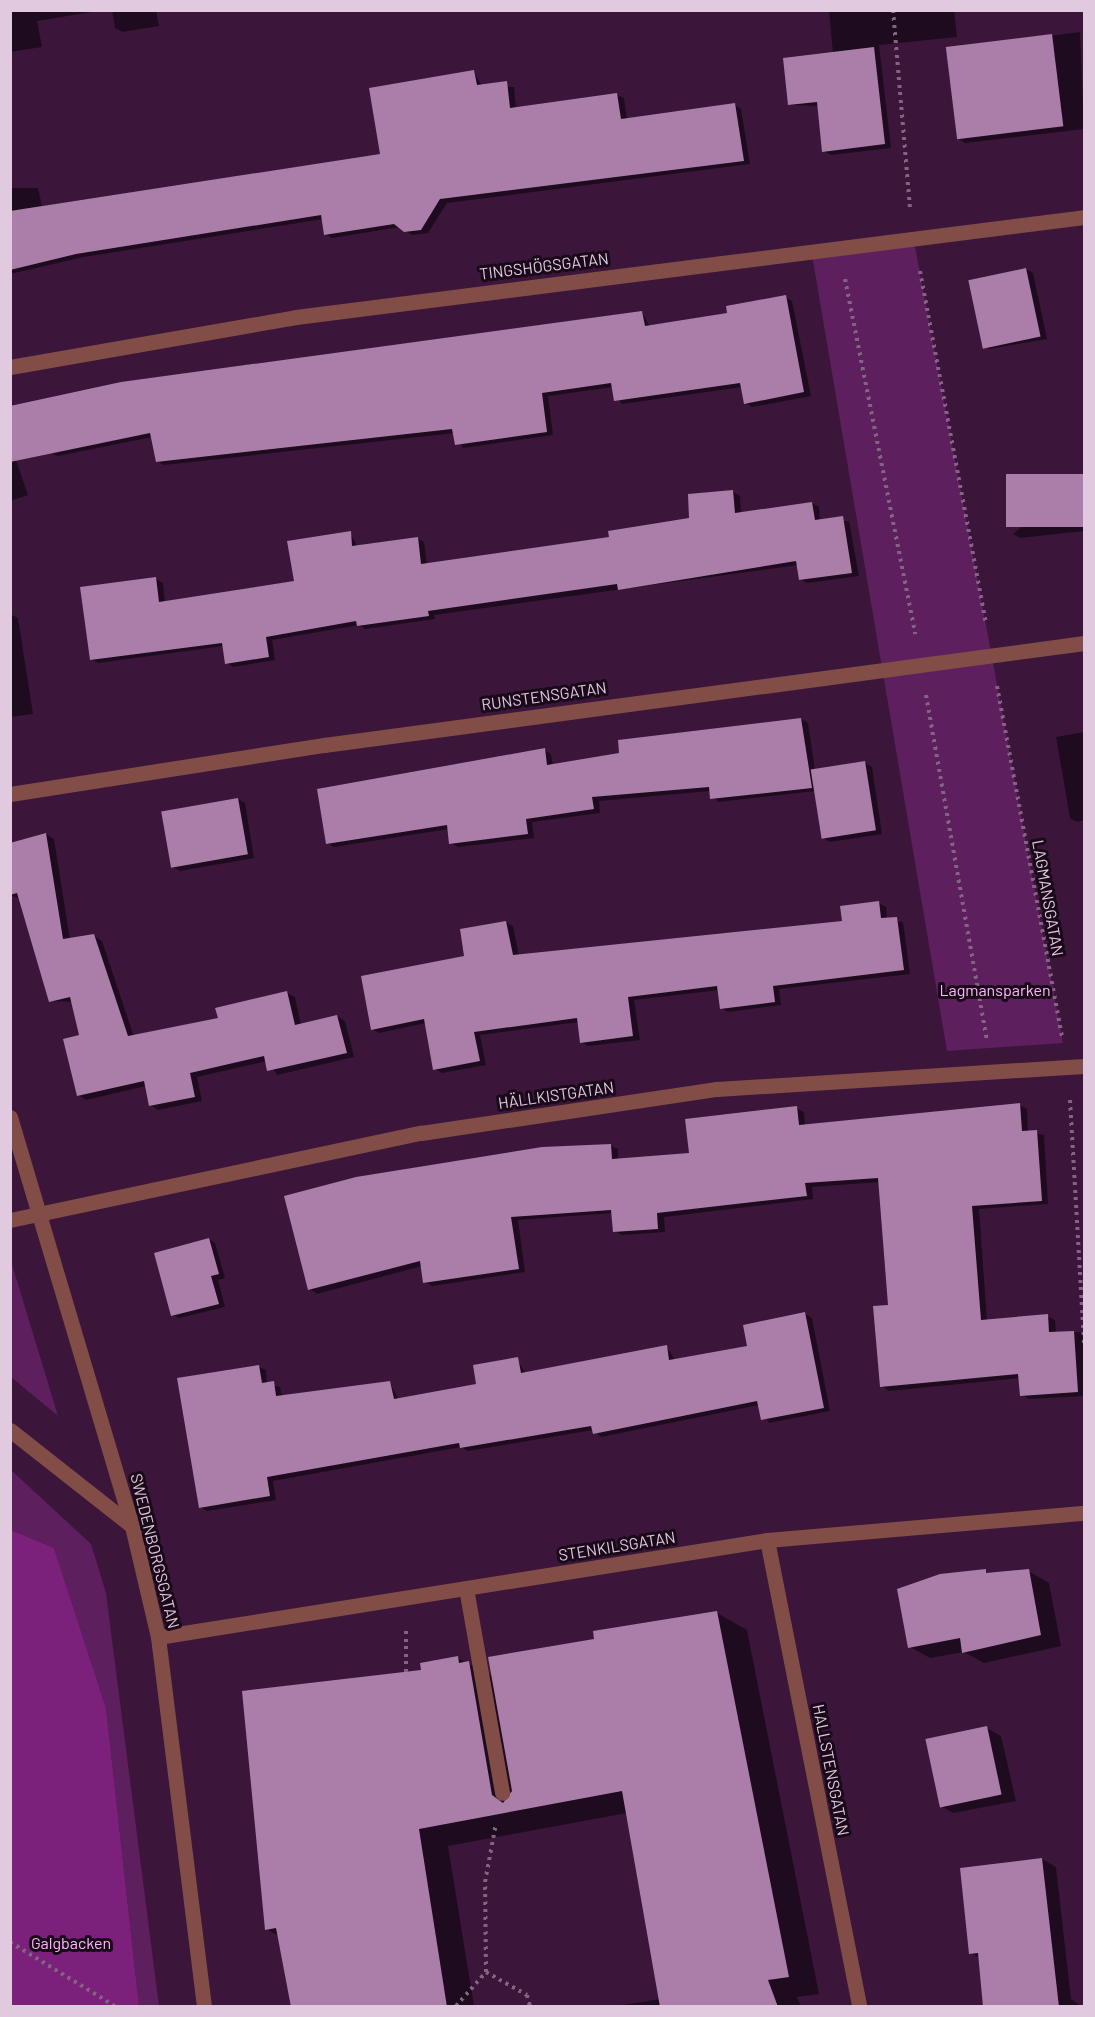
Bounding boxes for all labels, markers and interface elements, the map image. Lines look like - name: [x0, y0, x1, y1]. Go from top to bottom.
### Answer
- street label: TINGSHÖGSGATAN: [478, 249, 610, 283]
- street label: RUNSTENSGATAN: [480, 678, 608, 714]
- street label: LAGMANSGATAN: [1028, 838, 1068, 958]
- park label: Lagmansparken: [939, 980, 1051, 1000]
- street label: HÄLLKISTGATAN: [497, 1077, 615, 1113]
- street label: SWEDENBORGSGATAN: [126, 1472, 184, 1630]
- street label: STENKILSGATAN: [557, 1527, 677, 1565]
- street label: HALLSTENSGATAN: [809, 1703, 853, 1837]
- park label: Galgbacken: [31, 1933, 111, 1953]

